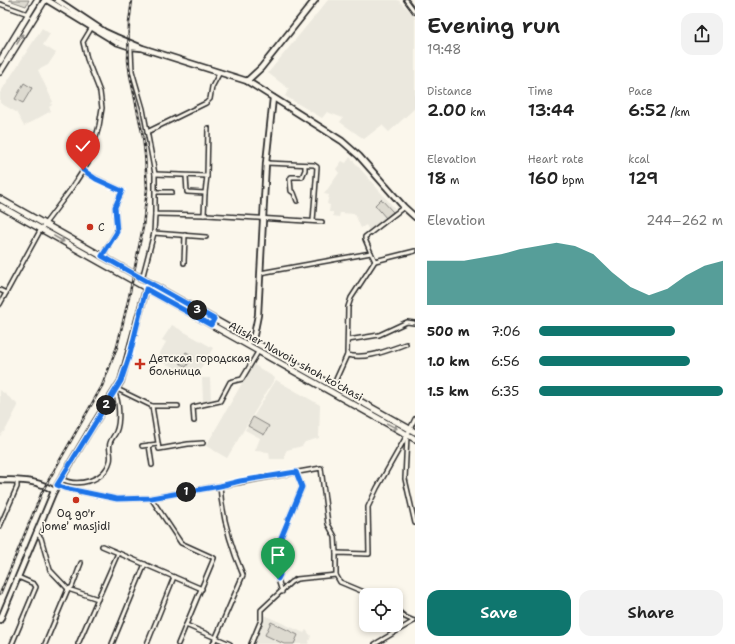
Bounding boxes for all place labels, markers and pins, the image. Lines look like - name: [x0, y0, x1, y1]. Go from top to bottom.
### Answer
- pin: [66, 129, 100, 170]
- place label: С: [98, 220, 105, 235]
- marker: С: [85, 222, 95, 232]
- pin: 3: [187, 300, 207, 320]
- place label: Детская городская больница: [149, 351, 250, 379]
- marker: Детская городская больница: [134, 358, 146, 370]
- pin: 2: [96, 395, 116, 415]
- pin: 1: [176, 482, 196, 502]
- marker: Oq go'r jome' masjidi: [71, 495, 81, 505]
- place label: Oq go'r jome' masjidi: [41, 506, 110, 534]
- pin: [261, 538, 295, 579]

